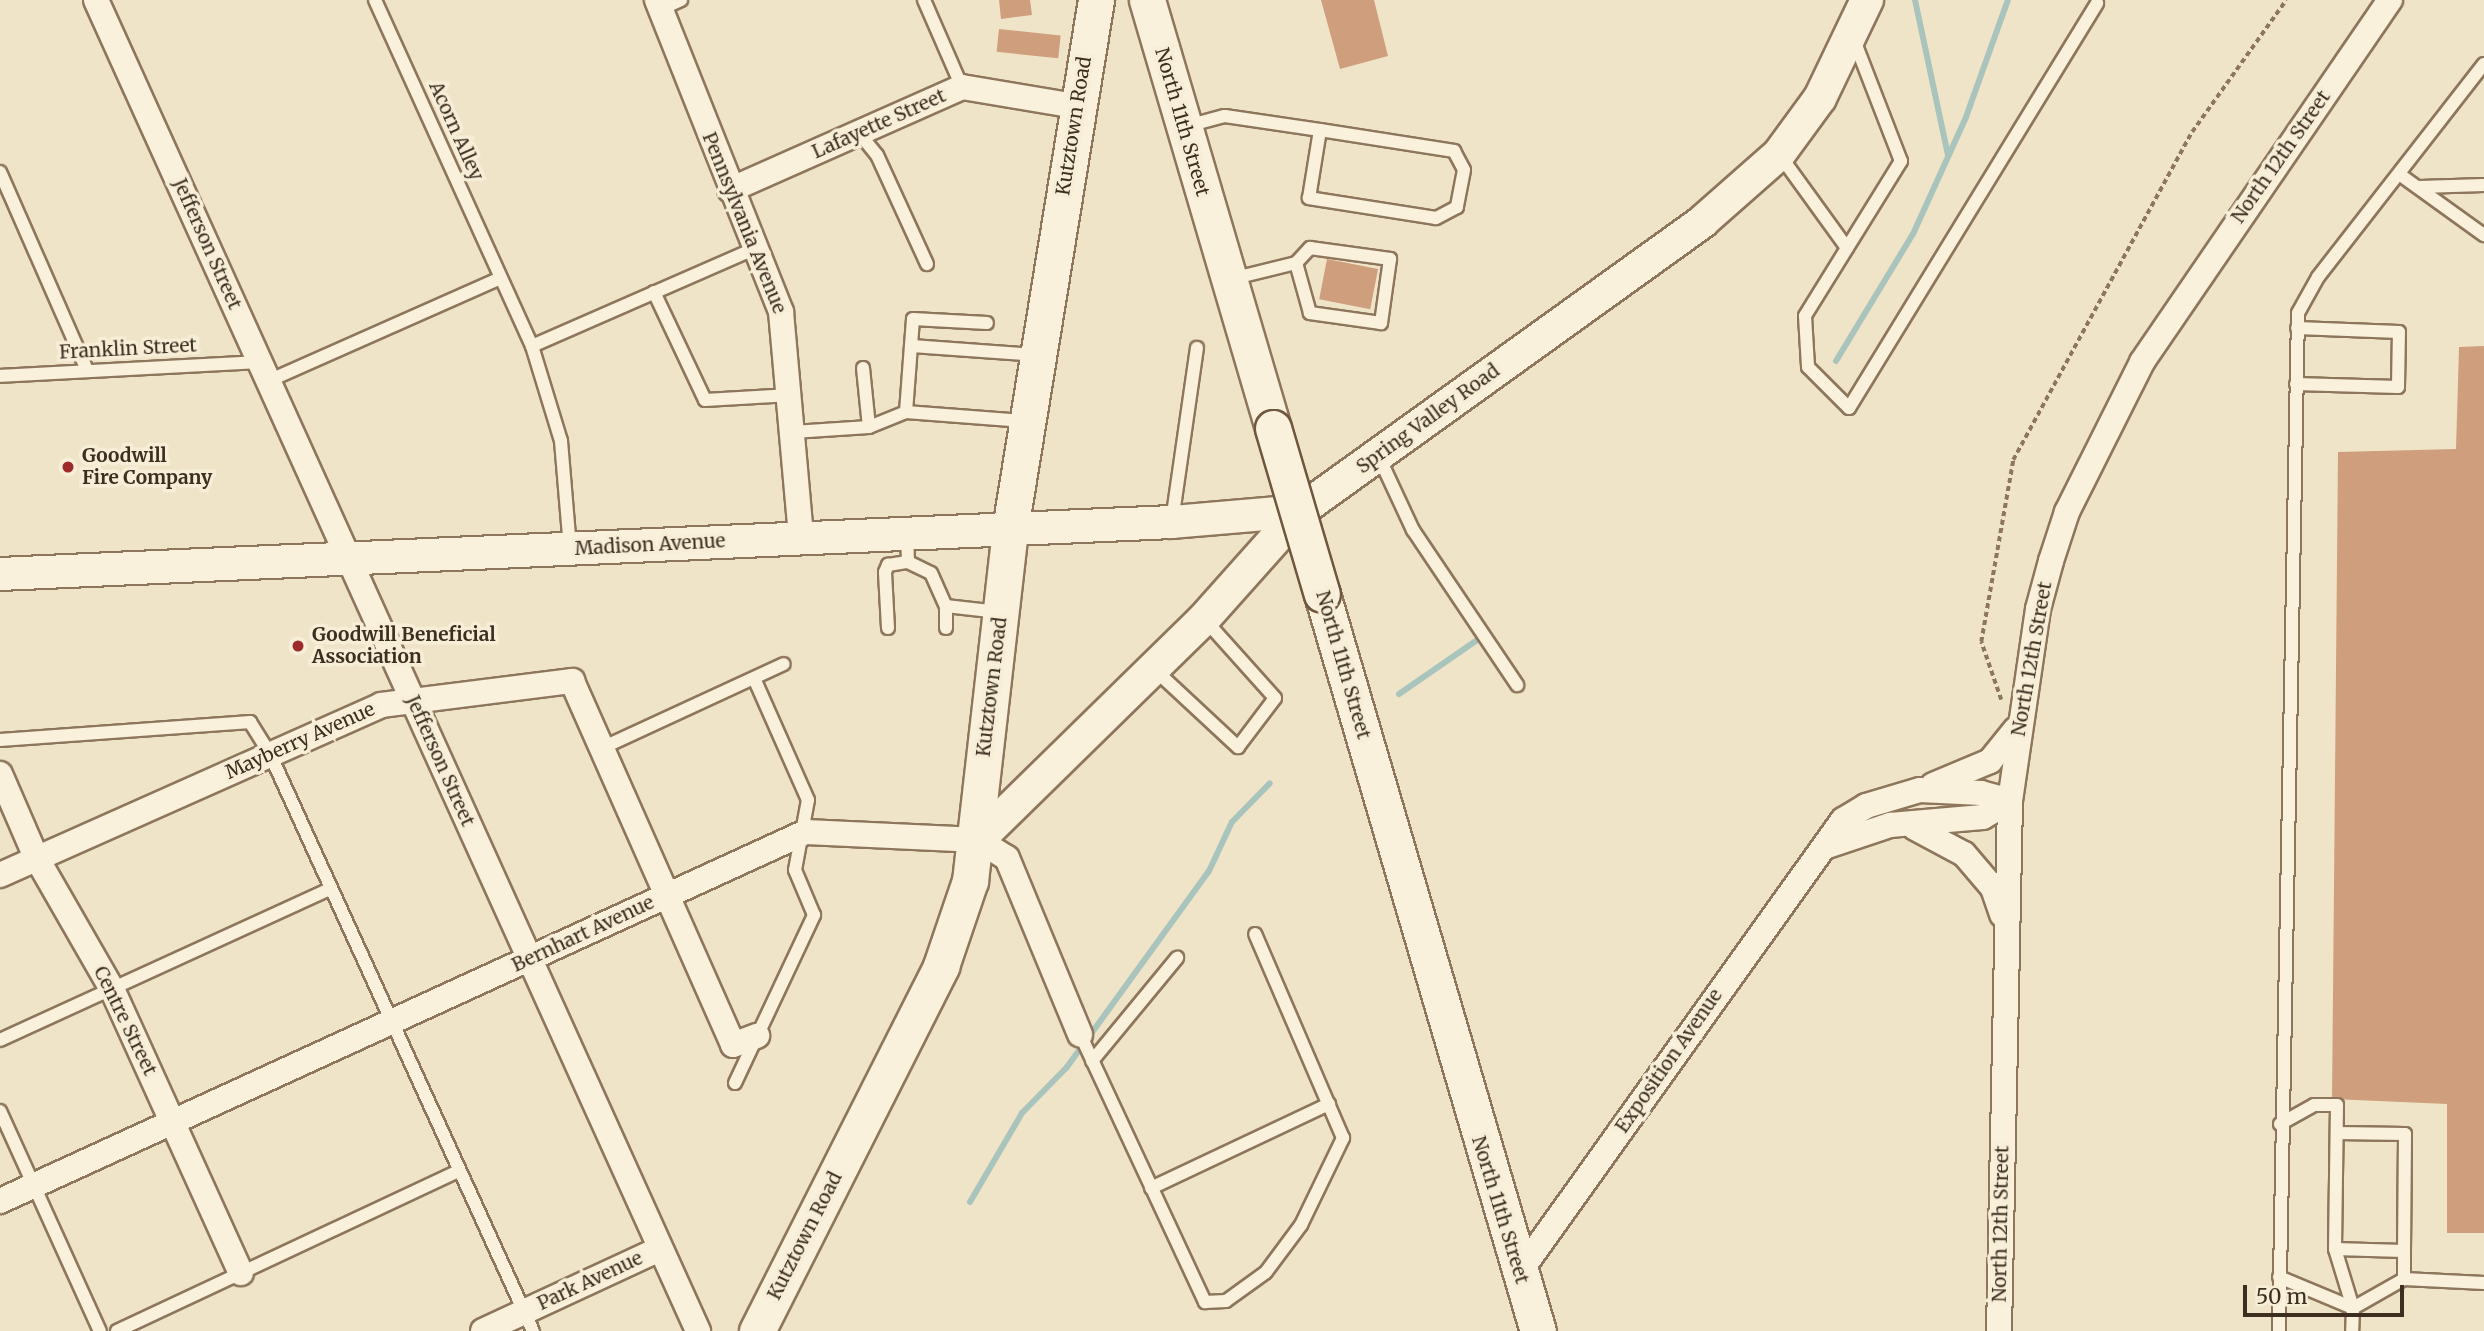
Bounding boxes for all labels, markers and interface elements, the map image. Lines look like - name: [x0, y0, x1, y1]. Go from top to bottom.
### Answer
- street label: North 11th Street: [1150, 45, 1214, 199]
- street label: Kutztown Road: [1052, 55, 1096, 197]
- street label: Acorn Alley: [424, 78, 488, 184]
- street label: Lafayette Street: [809, 84, 949, 164]
- street label: North 12th Street: [2227, 86, 2335, 228]
- street label: Pennsylvania Avenue: [697, 129, 791, 317]
- street label: Jefferson Street: [168, 175, 246, 313]
- street label: Franklin Street: [59, 334, 197, 364]
- street label: Spring Valley Road: [1352, 359, 1504, 479]
- place label: Goodwill Fire Company: [82, 445, 212, 489]
- marker: Goodwill Fire Company: [60, 459, 76, 475]
- street label: Madison Avenue: [574, 530, 726, 560]
- street label: North 12th Street: [2007, 580, 2057, 738]
- street label: North 11th Street: [1311, 588, 1375, 742]
- street label: Kutztown Road: [972, 616, 1012, 758]
- place label: Goodwill Beneficial Association: [312, 624, 496, 668]
- marker: Goodwill Beneficial Association: [290, 638, 306, 654]
- street label: Jefferson Street: [401, 692, 479, 830]
- street label: Mayberry Avenue: [222, 698, 378, 784]
- street label: Bernhart Avenue: [508, 891, 658, 977]
- street label: Centre Street: [89, 963, 161, 1079]
- street label: Exposition Avenue: [1611, 985, 1727, 1137]
- street label: North 11th Street: [1467, 1133, 1533, 1287]
- street label: North 12th Street: [1988, 1146, 2014, 1302]
- street label: Kutztown Road: [763, 1168, 847, 1304]
- street label: Park Avenue: [534, 1247, 646, 1315]
- scale bar: [2246, 1272, 2407, 1316]
- text: 50 m: [2256, 1283, 2307, 1310]

